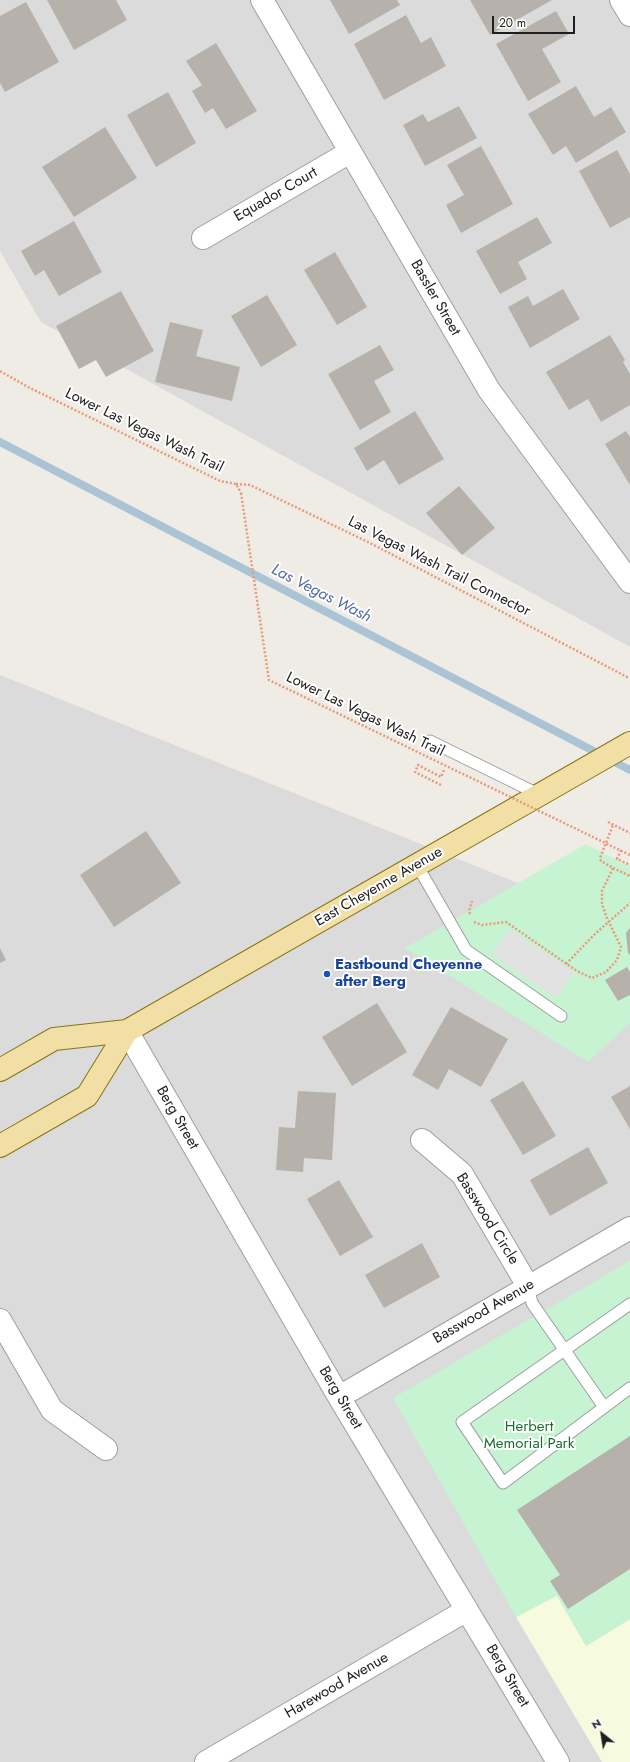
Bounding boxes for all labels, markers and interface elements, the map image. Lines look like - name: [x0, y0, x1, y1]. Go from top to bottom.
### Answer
- scale bar: [494, 8, 577, 34]
- text: 20 m: [499, 14, 526, 32]
- street label: Equador Court: [231, 164, 321, 226]
- street label: Bassler Street: [406, 257, 464, 339]
- street label: Lower Las Vegas Wash Trail: [62, 385, 226, 477]
- street label: Las Vegas Wash Trail Connector: [345, 513, 533, 621]
- water label: Las Vegas Wash: [268, 561, 374, 627]
- street label: Lower Las Vegas Wash Trail: [283, 669, 447, 761]
- street label: East Cheyenne Avenue: [312, 843, 446, 931]
- place label: Eastbound Cheyenne after Berg: [335, 956, 482, 991]
- marker: Eastbound Cheyenne after Berg: [322, 969, 332, 979]
- street label: Berg Street: [152, 1083, 202, 1153]
- street label: Basswood Circle: [452, 1170, 522, 1268]
- street label: Basswood Avenue: [430, 1276, 538, 1348]
- street label: Berg Street: [314, 1363, 366, 1433]
- park label: Herbert Memorial Park: [484, 1418, 574, 1453]
- street label: Berg Street: [481, 1641, 533, 1711]
- street label: Harewood Avenue: [282, 1649, 392, 1723]
- north arrow: [582, 1714, 622, 1754]
- text: N: [588, 1714, 604, 1733]

